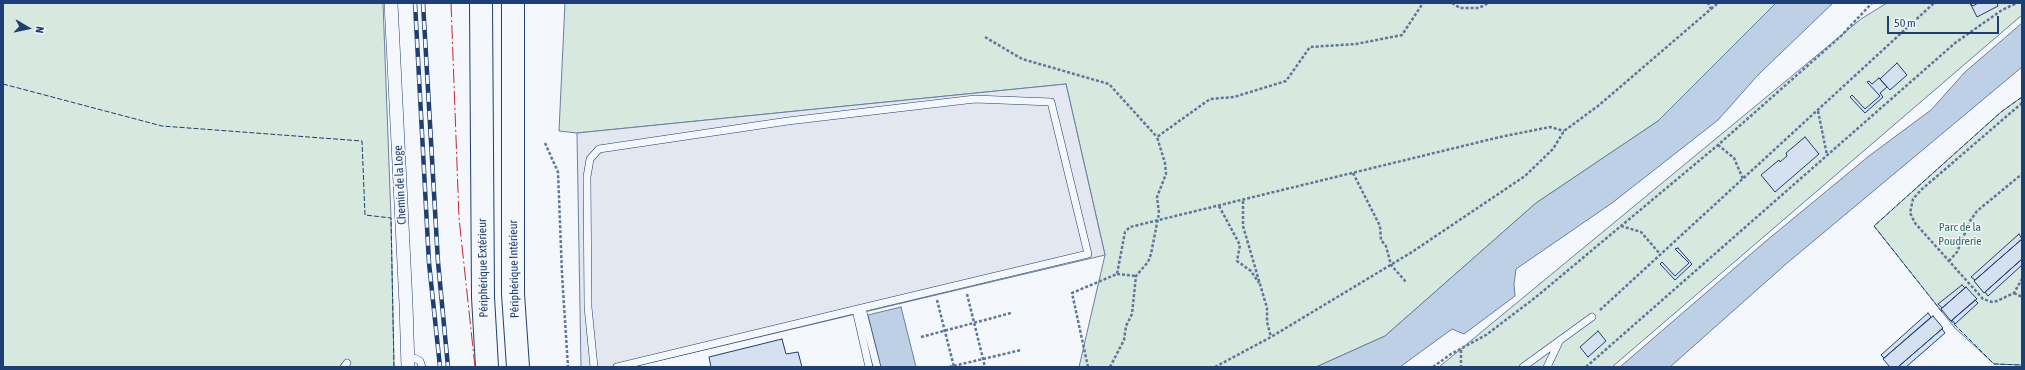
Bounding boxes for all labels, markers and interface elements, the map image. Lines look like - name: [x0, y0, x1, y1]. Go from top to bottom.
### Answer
- north arrow: [8, 8, 48, 48]
- scale bar: [1889, 8, 2001, 34]
- text: 50 m: [1894, 16, 1916, 30]
- text: N: [33, 26, 46, 34]
- street label: Chemin de la Loge: [391, 145, 409, 225]
- street label: Périphérique Extérieur: [475, 218, 491, 318]
- street label: Périphérique Intérieur: [506, 220, 522, 318]
- park label: Parc de la Poudrerie: [1938, 220, 1982, 248]

